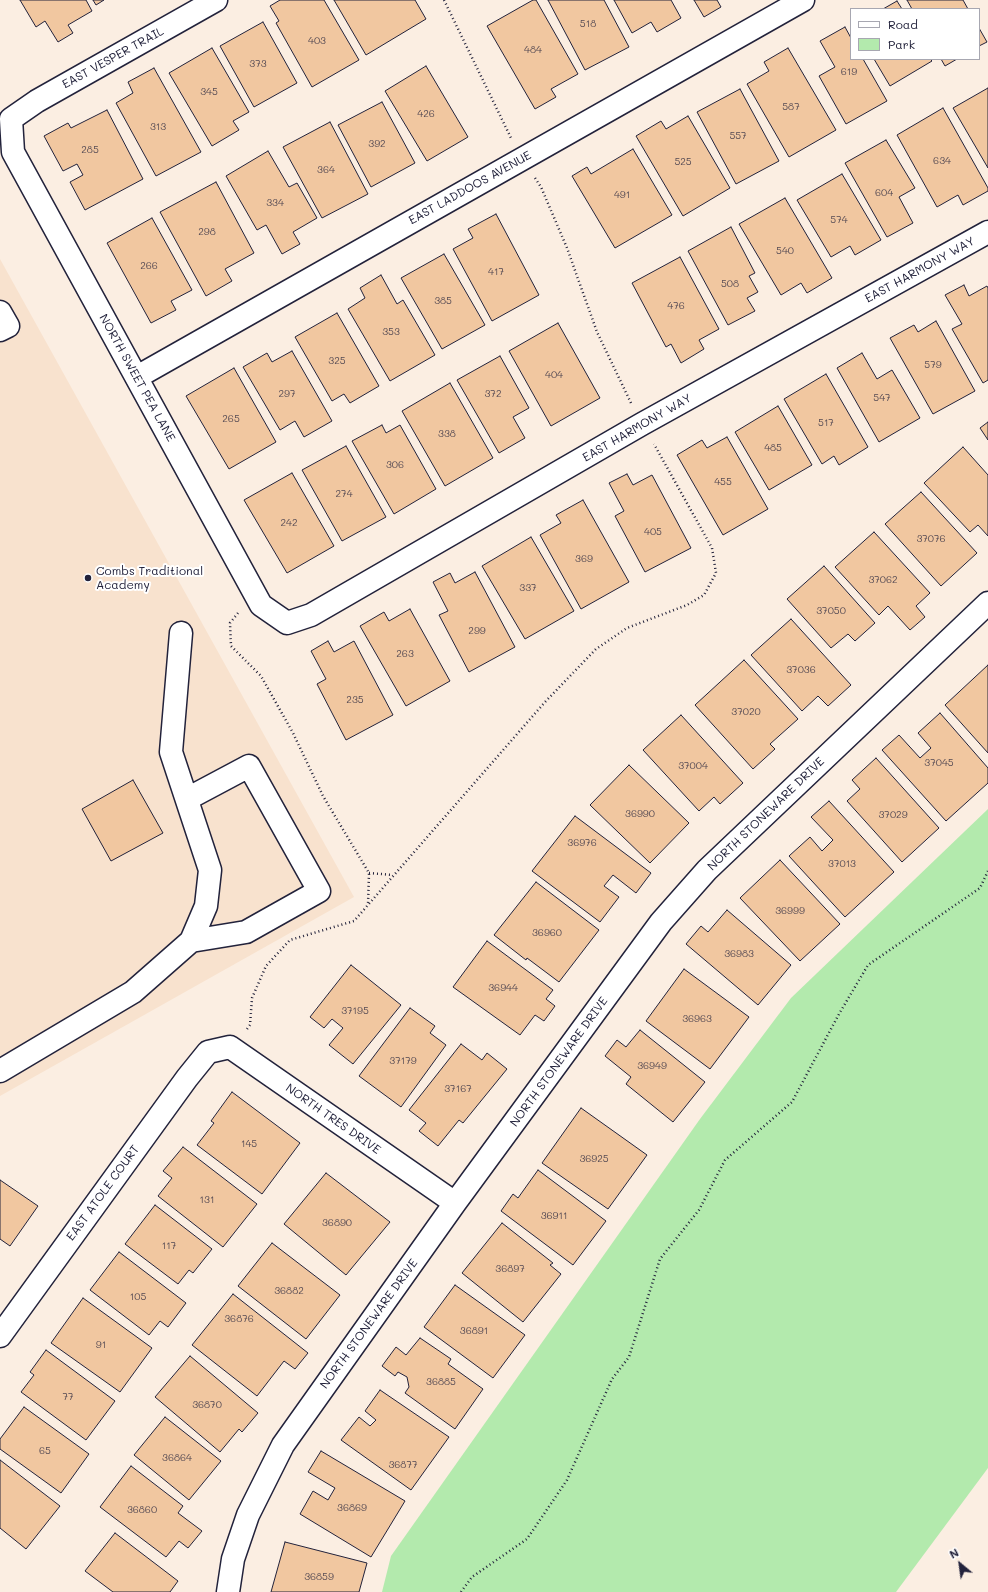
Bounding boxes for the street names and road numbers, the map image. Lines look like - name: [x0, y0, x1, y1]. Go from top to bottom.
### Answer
- street label: EAST VESPER TRAIL: [60, 24, 166, 92]
- street label: EAST LADDOOS AVENUE: [406, 148, 534, 228]
- street label: EAST HARMONY WAY: [863, 234, 977, 306]
- street label: NORTH SWEET PEA LANE: [96, 312, 178, 444]
- street label: EAST HARMONY WAY: [580, 391, 694, 465]
- street label: NORTH STONEWARE DRIVE: [705, 754, 827, 874]
- street label: NORTH STONEWARE DRIVE: [507, 994, 611, 1130]
- street label: NORTH TRES DRIVE: [283, 1081, 383, 1157]
- street label: EAST ATOLE COURT: [64, 1142, 142, 1244]
- street label: NORTH STONEWARE DRIVE: [317, 1256, 421, 1392]

